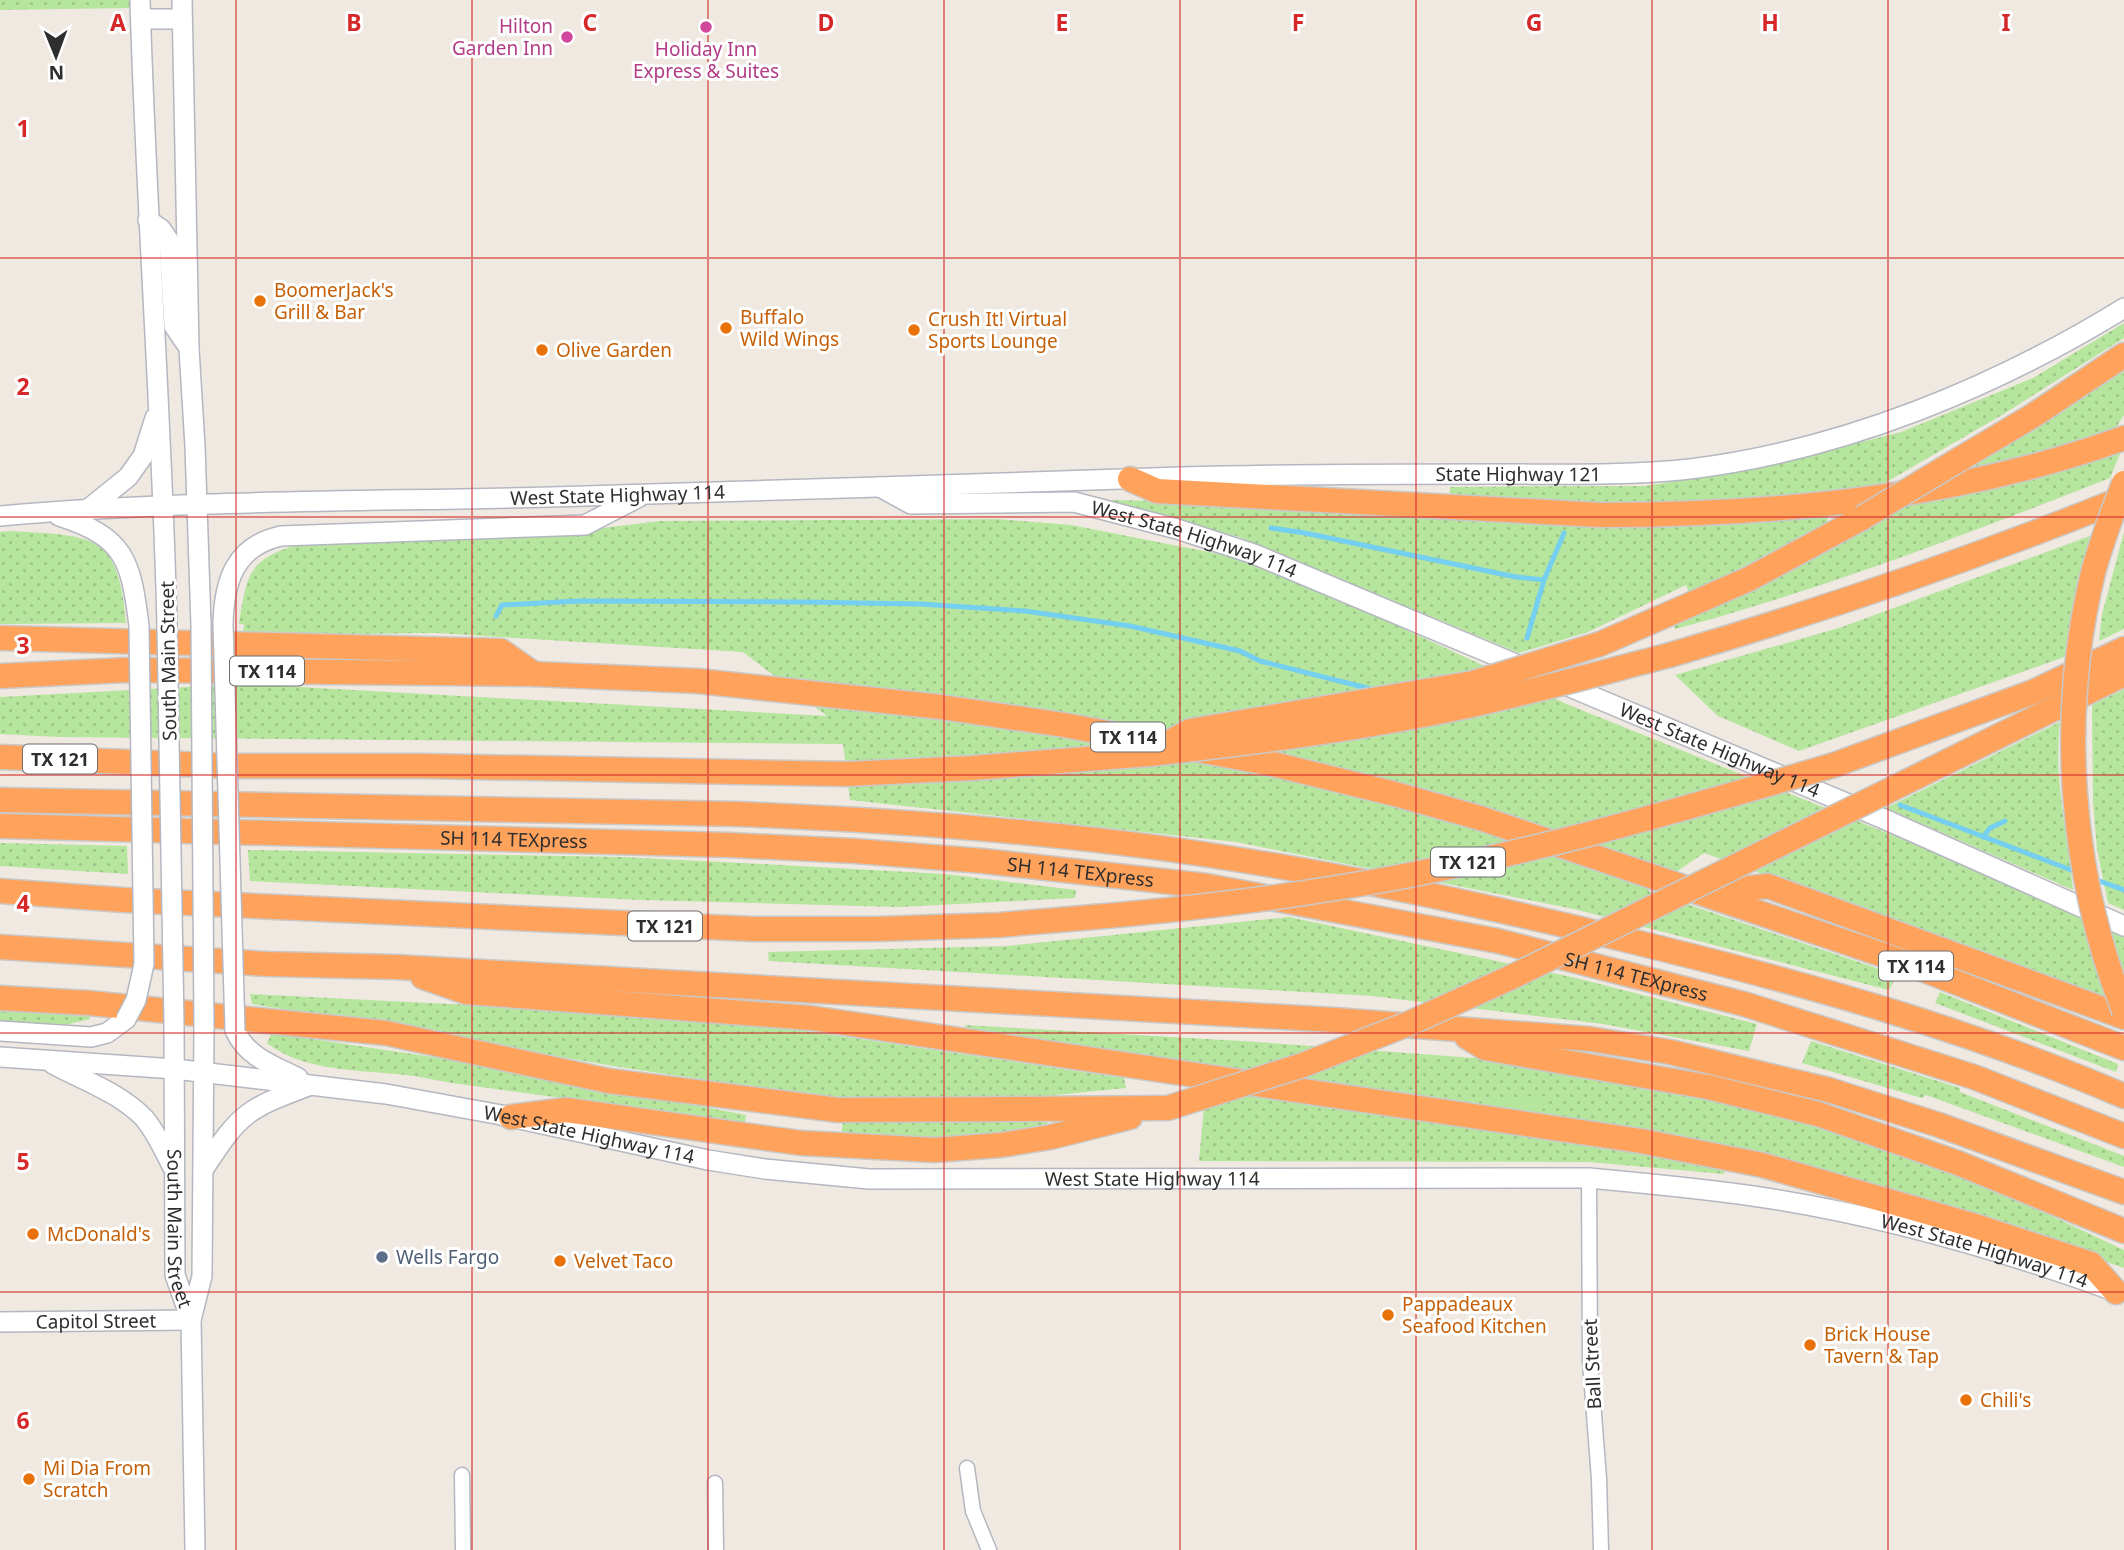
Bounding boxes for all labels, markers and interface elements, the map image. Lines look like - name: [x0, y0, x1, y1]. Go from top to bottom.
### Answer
- text: A: [110, 6, 126, 38]
- text: B: [346, 6, 362, 38]
- text: C: [583, 6, 598, 38]
- text: D: [818, 6, 834, 38]
- text: E: [1056, 6, 1068, 38]
- text: F: [1292, 6, 1304, 38]
- text: G: [1526, 6, 1542, 38]
- text: H: [1761, 6, 1779, 38]
- text: I: [2002, 6, 2011, 38]
- place label: Hilton Garden Inn: [452, 13, 553, 61]
- marker: Holiday Inn Express & Suites: [698, 19, 714, 35]
- north arrow: [21, 21, 91, 91]
- marker: Hilton Garden Inn: [559, 29, 575, 45]
- place label: Holiday Inn Express & Suites: [633, 36, 779, 84]
- text: N: [48, 60, 64, 86]
- text: 1: [16, 112, 30, 144]
- place label: BoomerJack's Grill & Bar: [274, 277, 394, 325]
- marker: BoomerJack's Grill & Bar: [252, 293, 268, 309]
- place label: Buffalo Wild Wings: [740, 304, 839, 352]
- place label: Crush It! Virtual Sports Lounge: [928, 306, 1067, 354]
- marker: Buffalo Wild Wings: [718, 320, 734, 336]
- marker: Crush It! Virtual Sports Lounge: [906, 322, 922, 338]
- place label: Olive Garden: [556, 337, 672, 363]
- marker: Olive Garden: [534, 342, 550, 358]
- text: 2: [16, 370, 30, 402]
- street label: State Highway 121: [1435, 461, 1601, 487]
- street label: West State Highway 114: [510, 479, 725, 511]
- street label: West State Highway 114: [1088, 494, 1301, 584]
- street label: South Main Street: [154, 581, 182, 741]
- text: 3: [16, 629, 30, 661]
- road number: TX 114: [230, 656, 304, 686]
- street label: West State Highway 114: [1616, 696, 1824, 804]
- road number: TX 114: [1091, 722, 1165, 752]
- road number: TX 121: [23, 744, 97, 774]
- street label: SH 114 TEXpress: [440, 824, 588, 854]
- road number: TX 121: [1431, 848, 1505, 876]
- street label: SH 114 TEXpress: [1006, 851, 1155, 893]
- text: 4: [16, 887, 30, 919]
- road number: TX 121: [628, 911, 702, 940]
- street label: SH 114 TEXpress: [1562, 946, 1711, 1007]
- road number: TX 114: [1879, 951, 1953, 981]
- street label: West State Highway 114: [482, 1099, 697, 1170]
- text: 5: [16, 1145, 30, 1177]
- street label: South Main Street: [161, 1149, 199, 1311]
- street label: West State Highway 114: [1045, 1165, 1260, 1192]
- street label: West State Highway 114: [1878, 1208, 2092, 1294]
- place label: McDonald's: [47, 1221, 151, 1247]
- marker: McDonald's: [25, 1226, 41, 1242]
- place label: Wells Fargo: [396, 1244, 499, 1270]
- place label: Velvet Taco: [574, 1248, 673, 1274]
- marker: Wells Fargo: [374, 1249, 390, 1265]
- marker: Velvet Taco: [552, 1253, 568, 1269]
- place label: Pappadeaux Seafood Kitchen: [1402, 1291, 1547, 1339]
- street label: Capitol Street: [36, 1307, 157, 1335]
- marker: Pappadeaux Seafood Kitchen: [1380, 1307, 1396, 1323]
- street label: Ball Street: [1577, 1318, 1607, 1410]
- place label: Brick House Tavern & Tap: [1824, 1321, 1939, 1369]
- marker: Brick House Tavern & Tap: [1802, 1337, 1818, 1353]
- place label: Chili's: [1980, 1387, 2031, 1413]
- marker: Chili's: [1958, 1392, 1974, 1408]
- text: 6: [16, 1404, 30, 1436]
- place label: Mi Dia From Scratch: [43, 1455, 151, 1503]
- marker: Mi Dia From Scratch: [21, 1471, 37, 1487]

